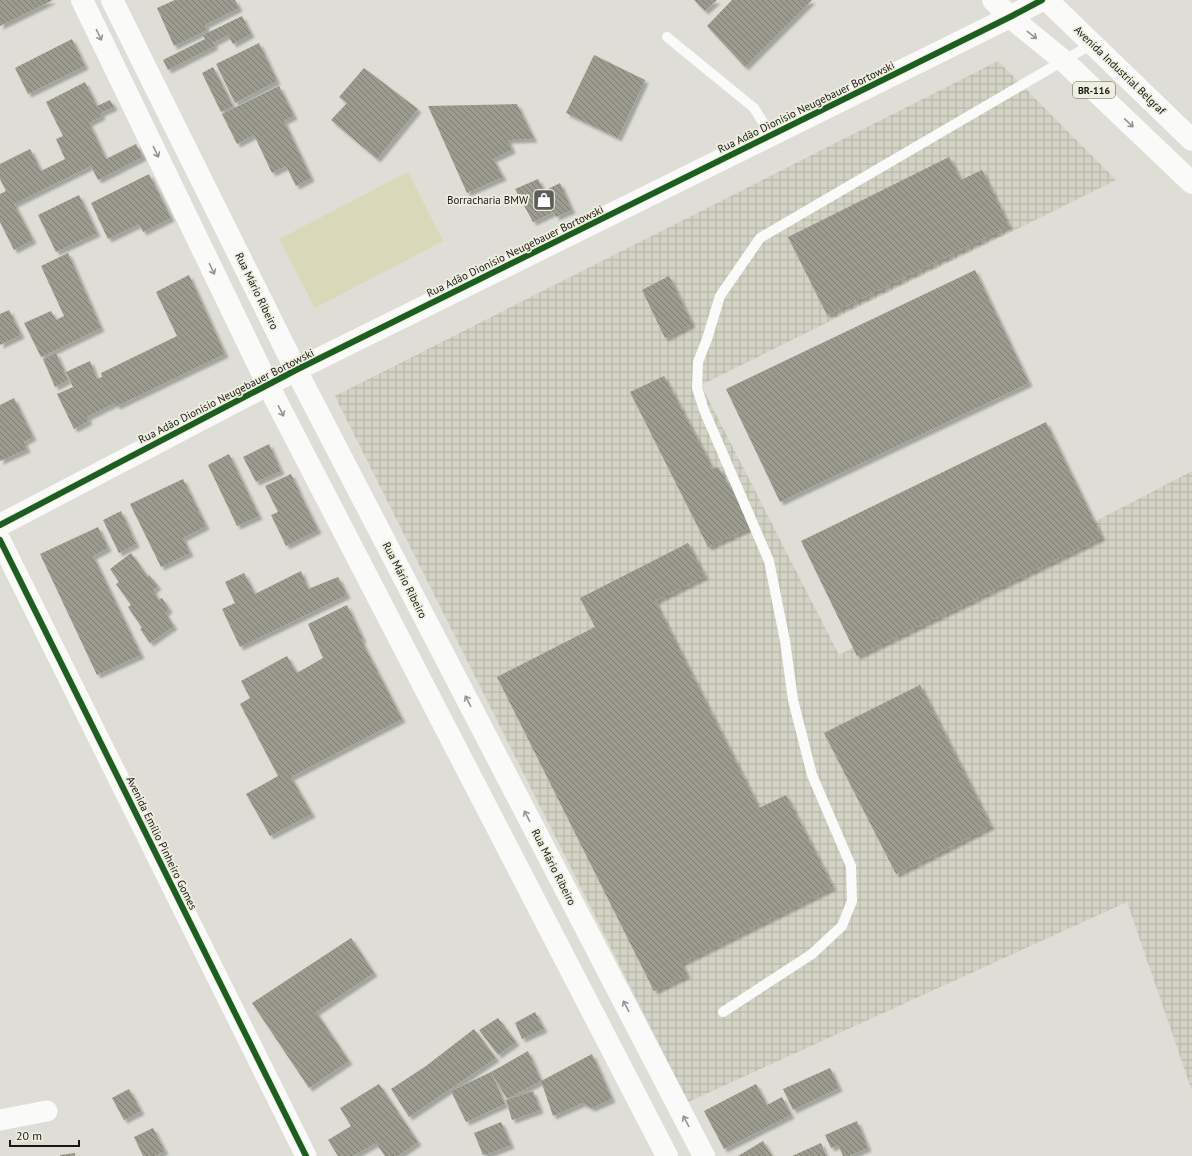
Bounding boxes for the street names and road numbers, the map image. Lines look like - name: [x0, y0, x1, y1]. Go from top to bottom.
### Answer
- street label: Avenida Industrial Belgraf: [1071, 23, 1169, 118]
- street label: Rua Adão Dionísio Neugebauer Bortowski: [715, 58, 897, 156]
- road number: BR-116: [1073, 82, 1115, 98]
- street label: Rua Adão Dionísio Neugebauer Bortowski: [424, 202, 606, 300]
- street label: Rua Mário Ribeiro: [232, 250, 282, 332]
- street label: Rua Adão Dionísio Neugebauer Bortowski: [136, 345, 316, 447]
- street label: Rua Mário Ribeiro: [380, 539, 430, 621]
- street label: Avenida Emílio Pinheiro Gomes: [124, 774, 201, 912]
- street label: Rua Mário Ribeiro: [529, 826, 579, 908]

